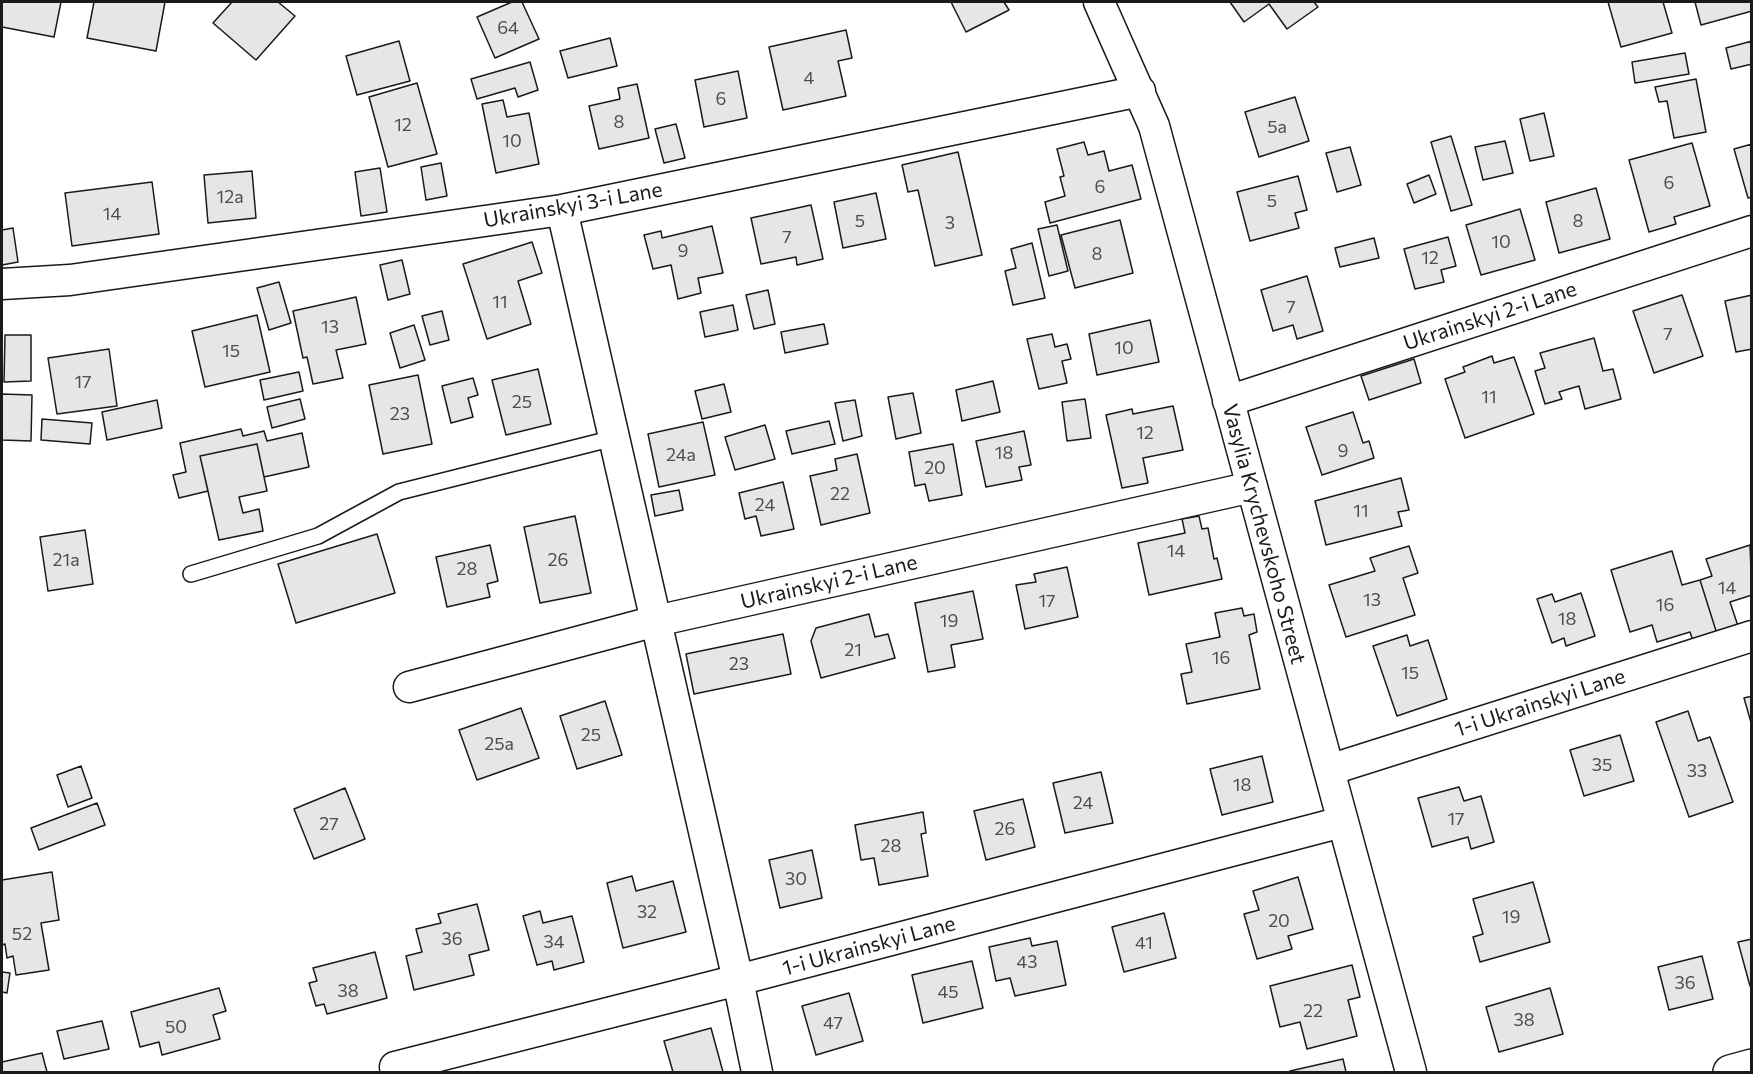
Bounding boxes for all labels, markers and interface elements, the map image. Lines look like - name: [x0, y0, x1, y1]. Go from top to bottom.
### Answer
- house number: 64: [497, 17, 519, 39]
- house number: 4: [804, 67, 814, 89]
- house number: 6: [716, 88, 726, 110]
- house number: 8: [614, 111, 624, 133]
- house number: 12: [394, 114, 412, 136]
- house number: 5а: [1267, 116, 1287, 138]
- house number: 10: [502, 130, 522, 152]
- house number: 6: [1664, 172, 1674, 194]
- house number: 6: [1095, 176, 1105, 198]
- street label: Ukrainskyi 3-i Lane: [482, 177, 664, 233]
- house number: 12а: [216, 186, 244, 208]
- house number: 5: [1267, 190, 1277, 212]
- house number: 14: [103, 203, 121, 225]
- house number: 5: [855, 210, 865, 232]
- house number: 8: [1573, 210, 1583, 232]
- house number: 3: [945, 212, 955, 234]
- house number: 7: [782, 226, 792, 248]
- house number: 10: [1491, 231, 1511, 253]
- house number: 9: [678, 240, 688, 262]
- house number: 8: [1092, 243, 1102, 265]
- house number: 12: [1421, 247, 1439, 269]
- street label: Ukrainskyi 2-i Lane: [1400, 276, 1580, 356]
- house number: 11: [492, 291, 508, 313]
- house number: 7: [1286, 296, 1296, 318]
- house number: 13: [321, 316, 339, 338]
- house number: 7: [1663, 323, 1673, 345]
- house number: 10: [1114, 337, 1134, 359]
- house number: 15: [222, 340, 240, 362]
- house number: 17: [74, 371, 92, 393]
- house number: 11: [1481, 386, 1497, 408]
- house number: 25: [512, 391, 532, 413]
- street label: Vasylia Krychevskoho Street: [1217, 401, 1311, 667]
- house number: 23: [390, 403, 410, 425]
- house number: 12: [1136, 422, 1154, 444]
- house number: 9: [1338, 440, 1348, 462]
- house number: 18: [995, 442, 1013, 464]
- house number: 24а: [666, 444, 696, 466]
- house number: 20: [924, 457, 946, 479]
- house number: 22: [830, 483, 850, 505]
- house number: 24: [755, 494, 775, 516]
- house number: 11: [1353, 500, 1369, 522]
- house number: 14: [1167, 540, 1185, 562]
- house number: 21а: [52, 549, 80, 571]
- house number: 26: [548, 549, 568, 571]
- street label: Ukrainskyi 2-i Lane: [738, 549, 920, 615]
- house number: 28: [457, 558, 477, 580]
- house number: 14: [1718, 577, 1736, 599]
- house number: 13: [1363, 589, 1381, 611]
- house number: 17: [1038, 590, 1056, 612]
- house number: 16: [1656, 594, 1674, 616]
- house number: 18: [1558, 608, 1576, 630]
- house number: 19: [940, 610, 958, 632]
- house number: 21: [844, 639, 862, 661]
- house number: 16: [1212, 647, 1230, 669]
- house number: 23: [729, 653, 749, 675]
- house number: 15: [1401, 662, 1419, 684]
- street label: 1-i Ukrainskyi Lane: [1451, 664, 1629, 742]
- house number: 25: [581, 724, 601, 746]
- house number: 25а: [484, 733, 514, 755]
- house number: 35: [1592, 754, 1612, 776]
- house number: 33: [1687, 760, 1707, 782]
- house number: 18: [1233, 774, 1251, 796]
- house number: 24: [1073, 792, 1093, 814]
- house number: 17: [1447, 808, 1465, 830]
- house number: 27: [319, 813, 339, 835]
- house number: 26: [995, 818, 1015, 840]
- house number: 28: [881, 835, 901, 857]
- house number: 30: [785, 868, 807, 890]
- house number: 32: [637, 901, 657, 923]
- house number: 19: [1502, 906, 1520, 928]
- house number: 20: [1268, 910, 1290, 932]
- street label: 1-i Ukrainskyi Lane: [780, 911, 958, 981]
- house number: 52: [12, 923, 32, 945]
- house number: 36: [441, 928, 463, 950]
- house number: 34: [543, 931, 565, 953]
- house number: 41: [1135, 932, 1153, 954]
- house number: 43: [1016, 951, 1038, 973]
- house number: 36: [1674, 972, 1696, 994]
- house number: 38: [337, 980, 359, 1002]
- house number: 45: [937, 981, 959, 1003]
- house number: 22: [1303, 1000, 1323, 1022]
- house number: 38: [1513, 1009, 1535, 1031]
- house number: 47: [823, 1012, 843, 1034]
- house number: 50: [165, 1016, 187, 1038]

